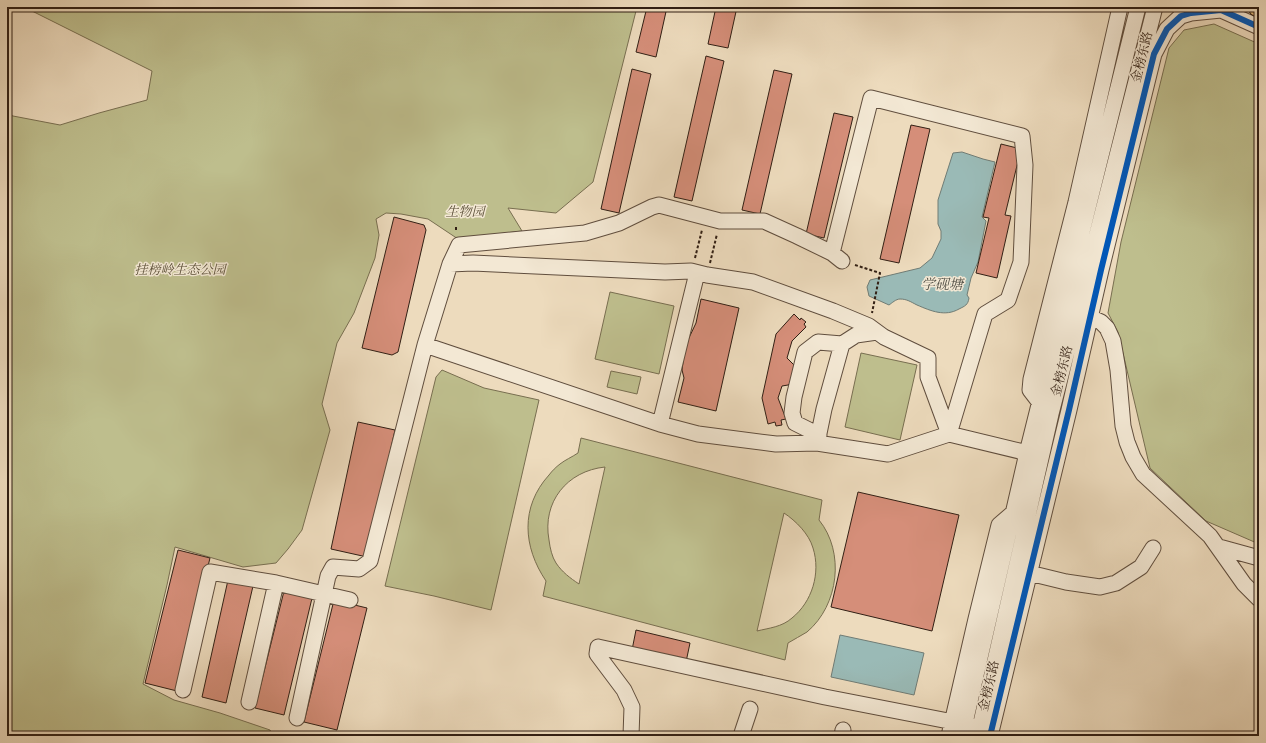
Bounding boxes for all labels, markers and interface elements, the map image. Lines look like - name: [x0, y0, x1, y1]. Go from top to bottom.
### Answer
- street label: 金榜东路: [1128, 30, 1156, 84]
- park label: 生物园: [445, 204, 486, 220]
- park label: 挂榜岭生态公园: [134, 262, 227, 278]
- water label: 学砚塘: [921, 276, 965, 294]
- street label: 金榜东路: [1048, 344, 1076, 398]
- street label: 金榜东路: [975, 659, 1003, 713]

